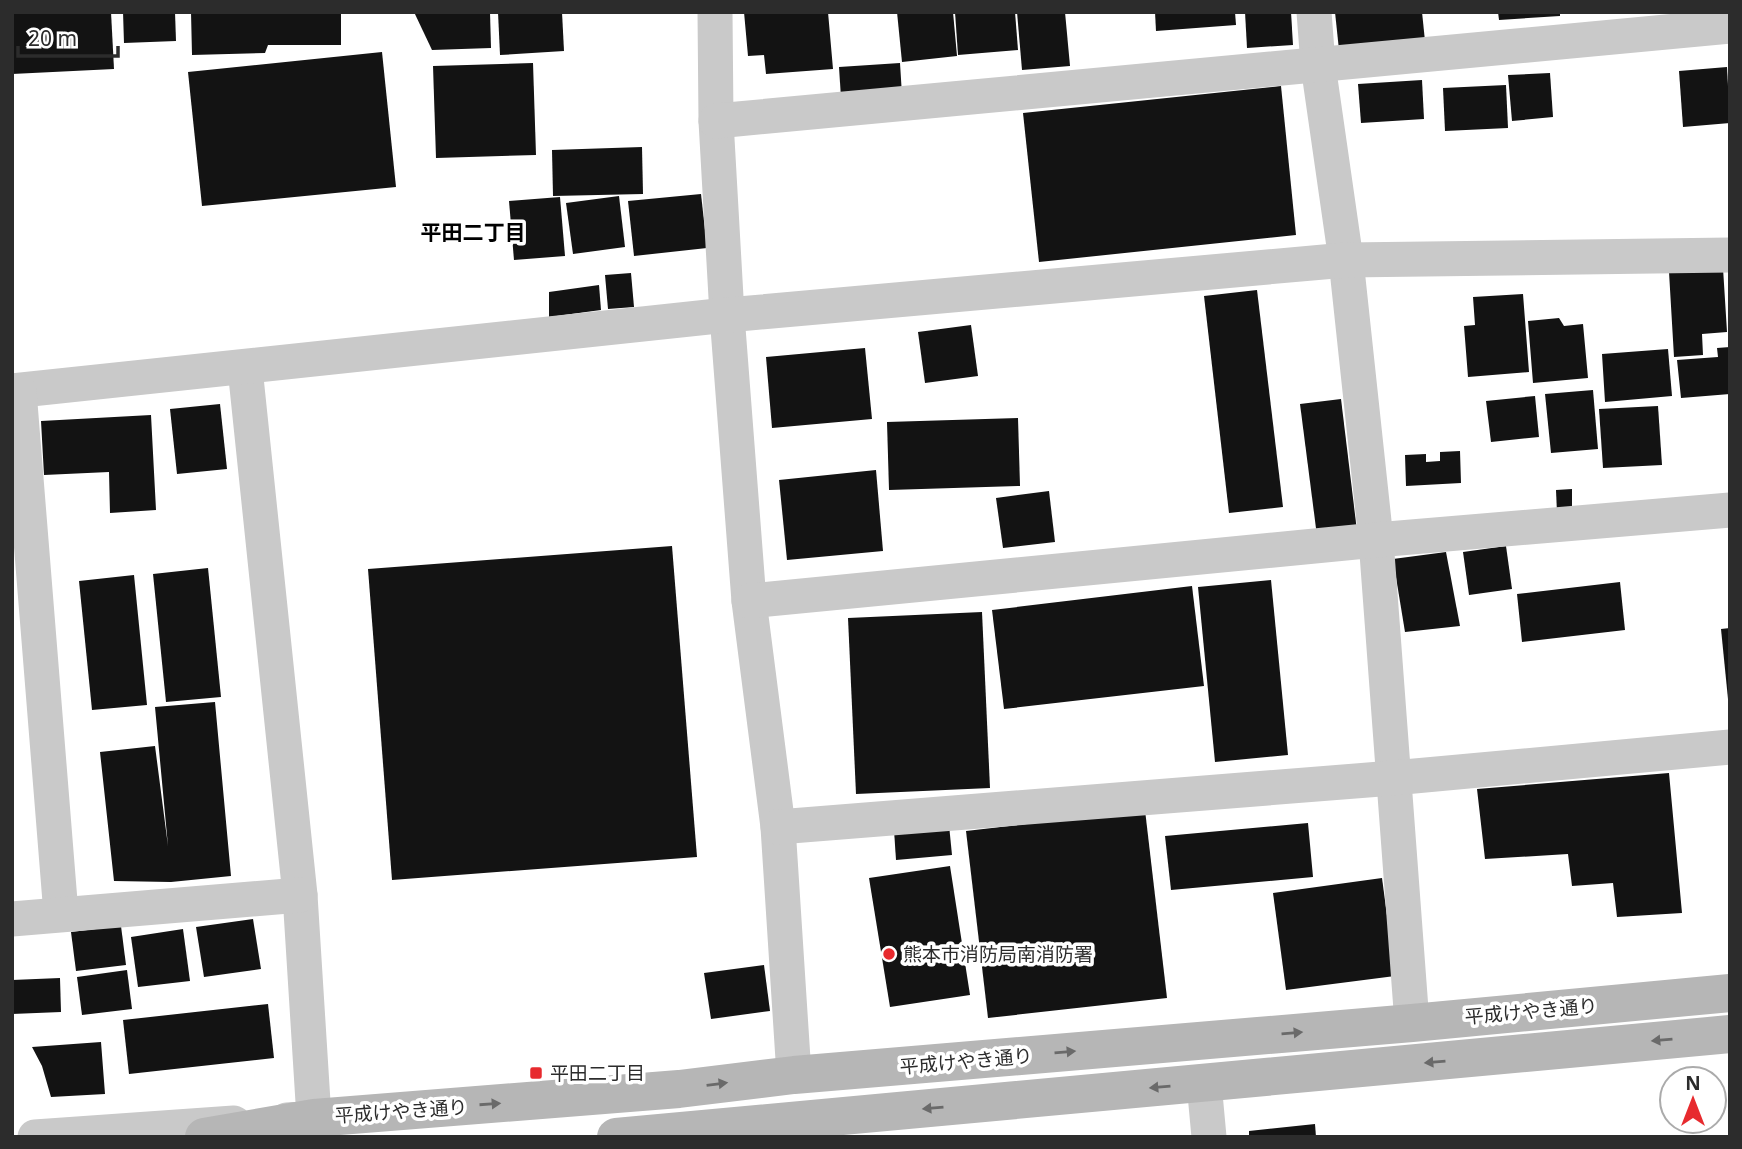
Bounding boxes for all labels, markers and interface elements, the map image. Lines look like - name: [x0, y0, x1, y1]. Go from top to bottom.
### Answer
- scale bar: [18, 14, 117, 58]
- text: 20 m: [28, 24, 77, 52]
- district label: 平田二丁目: [421, 218, 526, 246]
- place label: 熊本市消防局南消防署: [903, 941, 1093, 967]
- marker: 熊本市消防局南消防署: [881, 946, 897, 962]
- street label: 平成けやき通り: [1464, 992, 1598, 1030]
- one-way arrow: [1281, 1027, 1303, 1038]
- one-way arrow: [1651, 1035, 1673, 1046]
- street label: 平成けやき通り: [899, 1042, 1033, 1080]
- one-way arrow: [1055, 1046, 1077, 1057]
- one-way arrow: [1424, 1056, 1446, 1067]
- place label: 平田二丁目: [550, 1060, 645, 1086]
- marker: 平田二丁目: [528, 1065, 544, 1081]
- north arrow: [1658, 1065, 1728, 1135]
- text: N: [1685, 1070, 1701, 1096]
- one-way arrow: [706, 1079, 728, 1090]
- one-way arrow: [1149, 1082, 1171, 1093]
- street label: 平成けやき通り: [334, 1093, 468, 1129]
- one-way arrow: [480, 1098, 502, 1109]
- one-way arrow: [922, 1103, 944, 1114]

